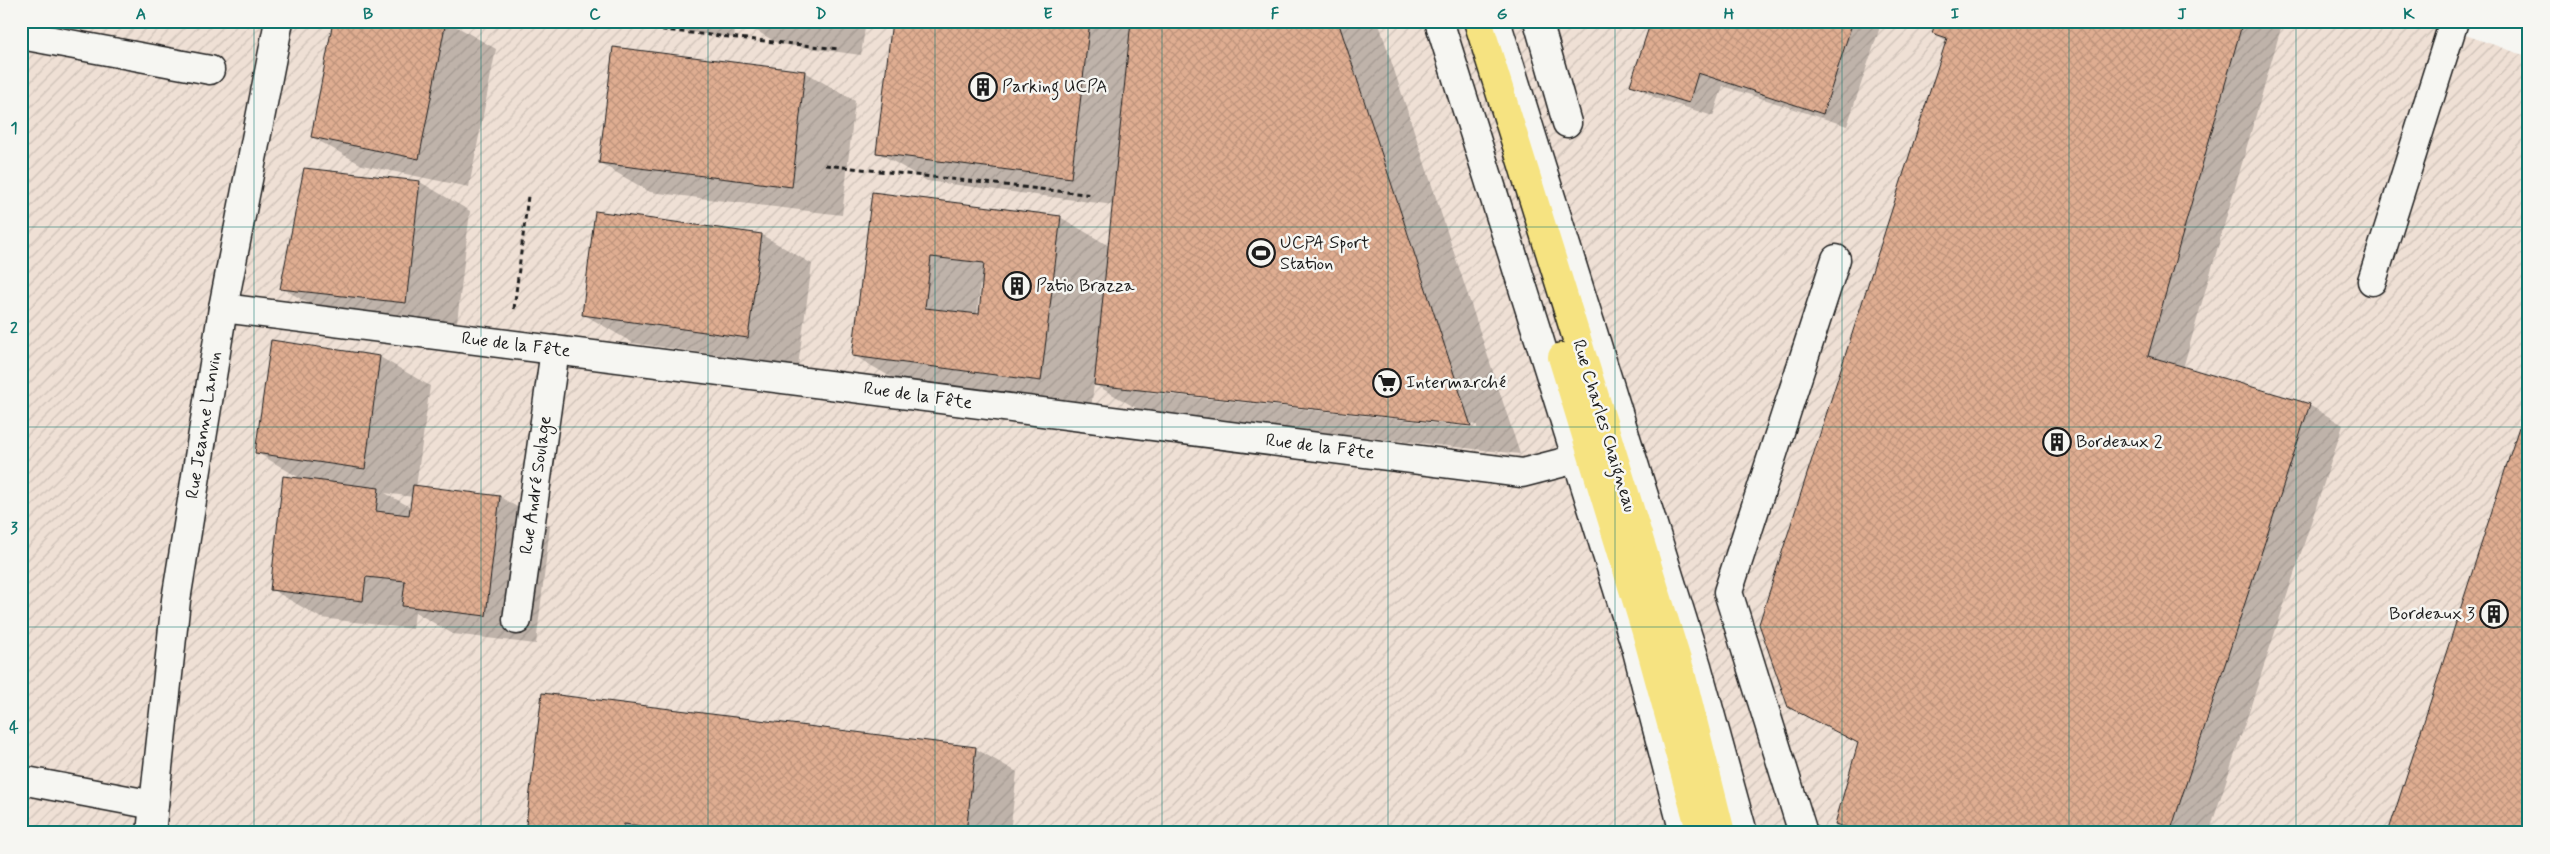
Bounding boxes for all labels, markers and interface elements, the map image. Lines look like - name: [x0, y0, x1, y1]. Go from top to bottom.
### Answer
- text: A: [136, 4, 146, 25]
- text: B: [363, 4, 373, 25]
- text: C: [589, 4, 601, 25]
- text: D: [815, 4, 827, 25]
- text: E: [1043, 4, 1053, 25]
- text: F: [1271, 4, 1280, 25]
- text: G: [1497, 4, 1508, 25]
- text: H: [1724, 4, 1735, 25]
- text: I: [1951, 4, 1960, 25]
- text: J: [2177, 4, 2187, 25]
- text: K: [2403, 4, 2415, 25]
- building icon: Parking UCPA: [968, 72, 998, 102]
- place label: Parking UCPA: [1002, 75, 1108, 101]
- text: 1: [10, 118, 18, 139]
- place label: UCPA Sport Station: [1280, 231, 1369, 276]
- sports icon: UCPA Sport Station: [1246, 238, 1276, 268]
- building icon: Patio Brazza: [1002, 271, 1032, 301]
- place label: Patio Brazza: [1036, 274, 1135, 298]
- text: 2: [10, 318, 18, 339]
- street label: Rue de la Fête: [460, 326, 572, 364]
- street label: Rue Charles Chaigneau: [1564, 337, 1642, 516]
- street label: Rue Jeanne Lanvin: [180, 350, 228, 500]
- supermarket icon: Intermarché: [1372, 368, 1402, 398]
- place label: Intermarché: [1406, 371, 1506, 395]
- street label: Rue de la Fête: [862, 376, 974, 416]
- street label: Rue André Soulage: [514, 414, 559, 556]
- building icon: Bordeaux 2: [2042, 427, 2072, 457]
- street label: Rue de la Fête: [1264, 428, 1376, 466]
- place label: Bordeaux 2: [2076, 430, 2163, 454]
- text: 3: [10, 518, 18, 539]
- building icon: Bordeaux 3: [2479, 599, 2509, 629]
- place label: Bordeaux 3: [2389, 602, 2475, 626]
- text: 4: [9, 717, 19, 738]

